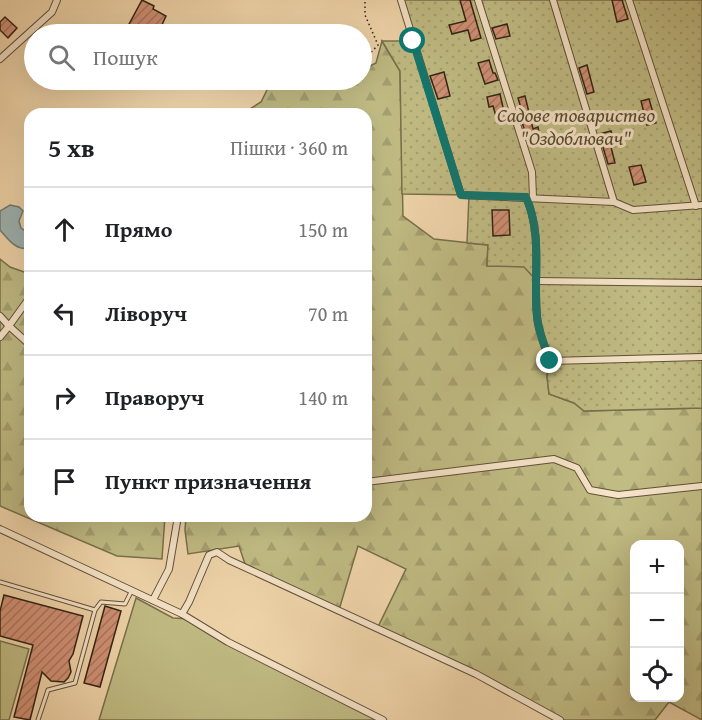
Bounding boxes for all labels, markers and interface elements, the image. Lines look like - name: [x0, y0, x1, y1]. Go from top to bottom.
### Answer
- search box: [24, 24, 372, 90]
- route start: [399, 27, 425, 53]
- icon: search: [45, 41, 78, 74]
- text: Пошук: [93, 41, 158, 73]
- park label: Садове товариство "Оздоблювач": [497, 100, 655, 152]
- text: 5 хв: [48, 128, 95, 167]
- text: Пішки · 360 m: [230, 133, 348, 162]
- icon: ahead: [48, 213, 81, 246]
- text: Прямо: [105, 213, 172, 245]
- text: 150 m: [298, 215, 348, 244]
- icon: left: [48, 297, 81, 330]
- text: Ліворуч: [105, 297, 187, 329]
- text: 70 m: [308, 299, 348, 328]
- route end: [536, 347, 562, 373]
- icon: right: [48, 381, 81, 414]
- text: Праворуч: [105, 381, 204, 413]
- text: 140 m: [298, 383, 348, 412]
- icon: arrive: [48, 465, 81, 498]
- text: Пункт призначення: [105, 465, 311, 497]
- map controls: [630, 540, 684, 702]
- button: +: [630, 540, 684, 594]
- button: −: [630, 594, 684, 648]
- button: locate: [630, 648, 684, 702]

